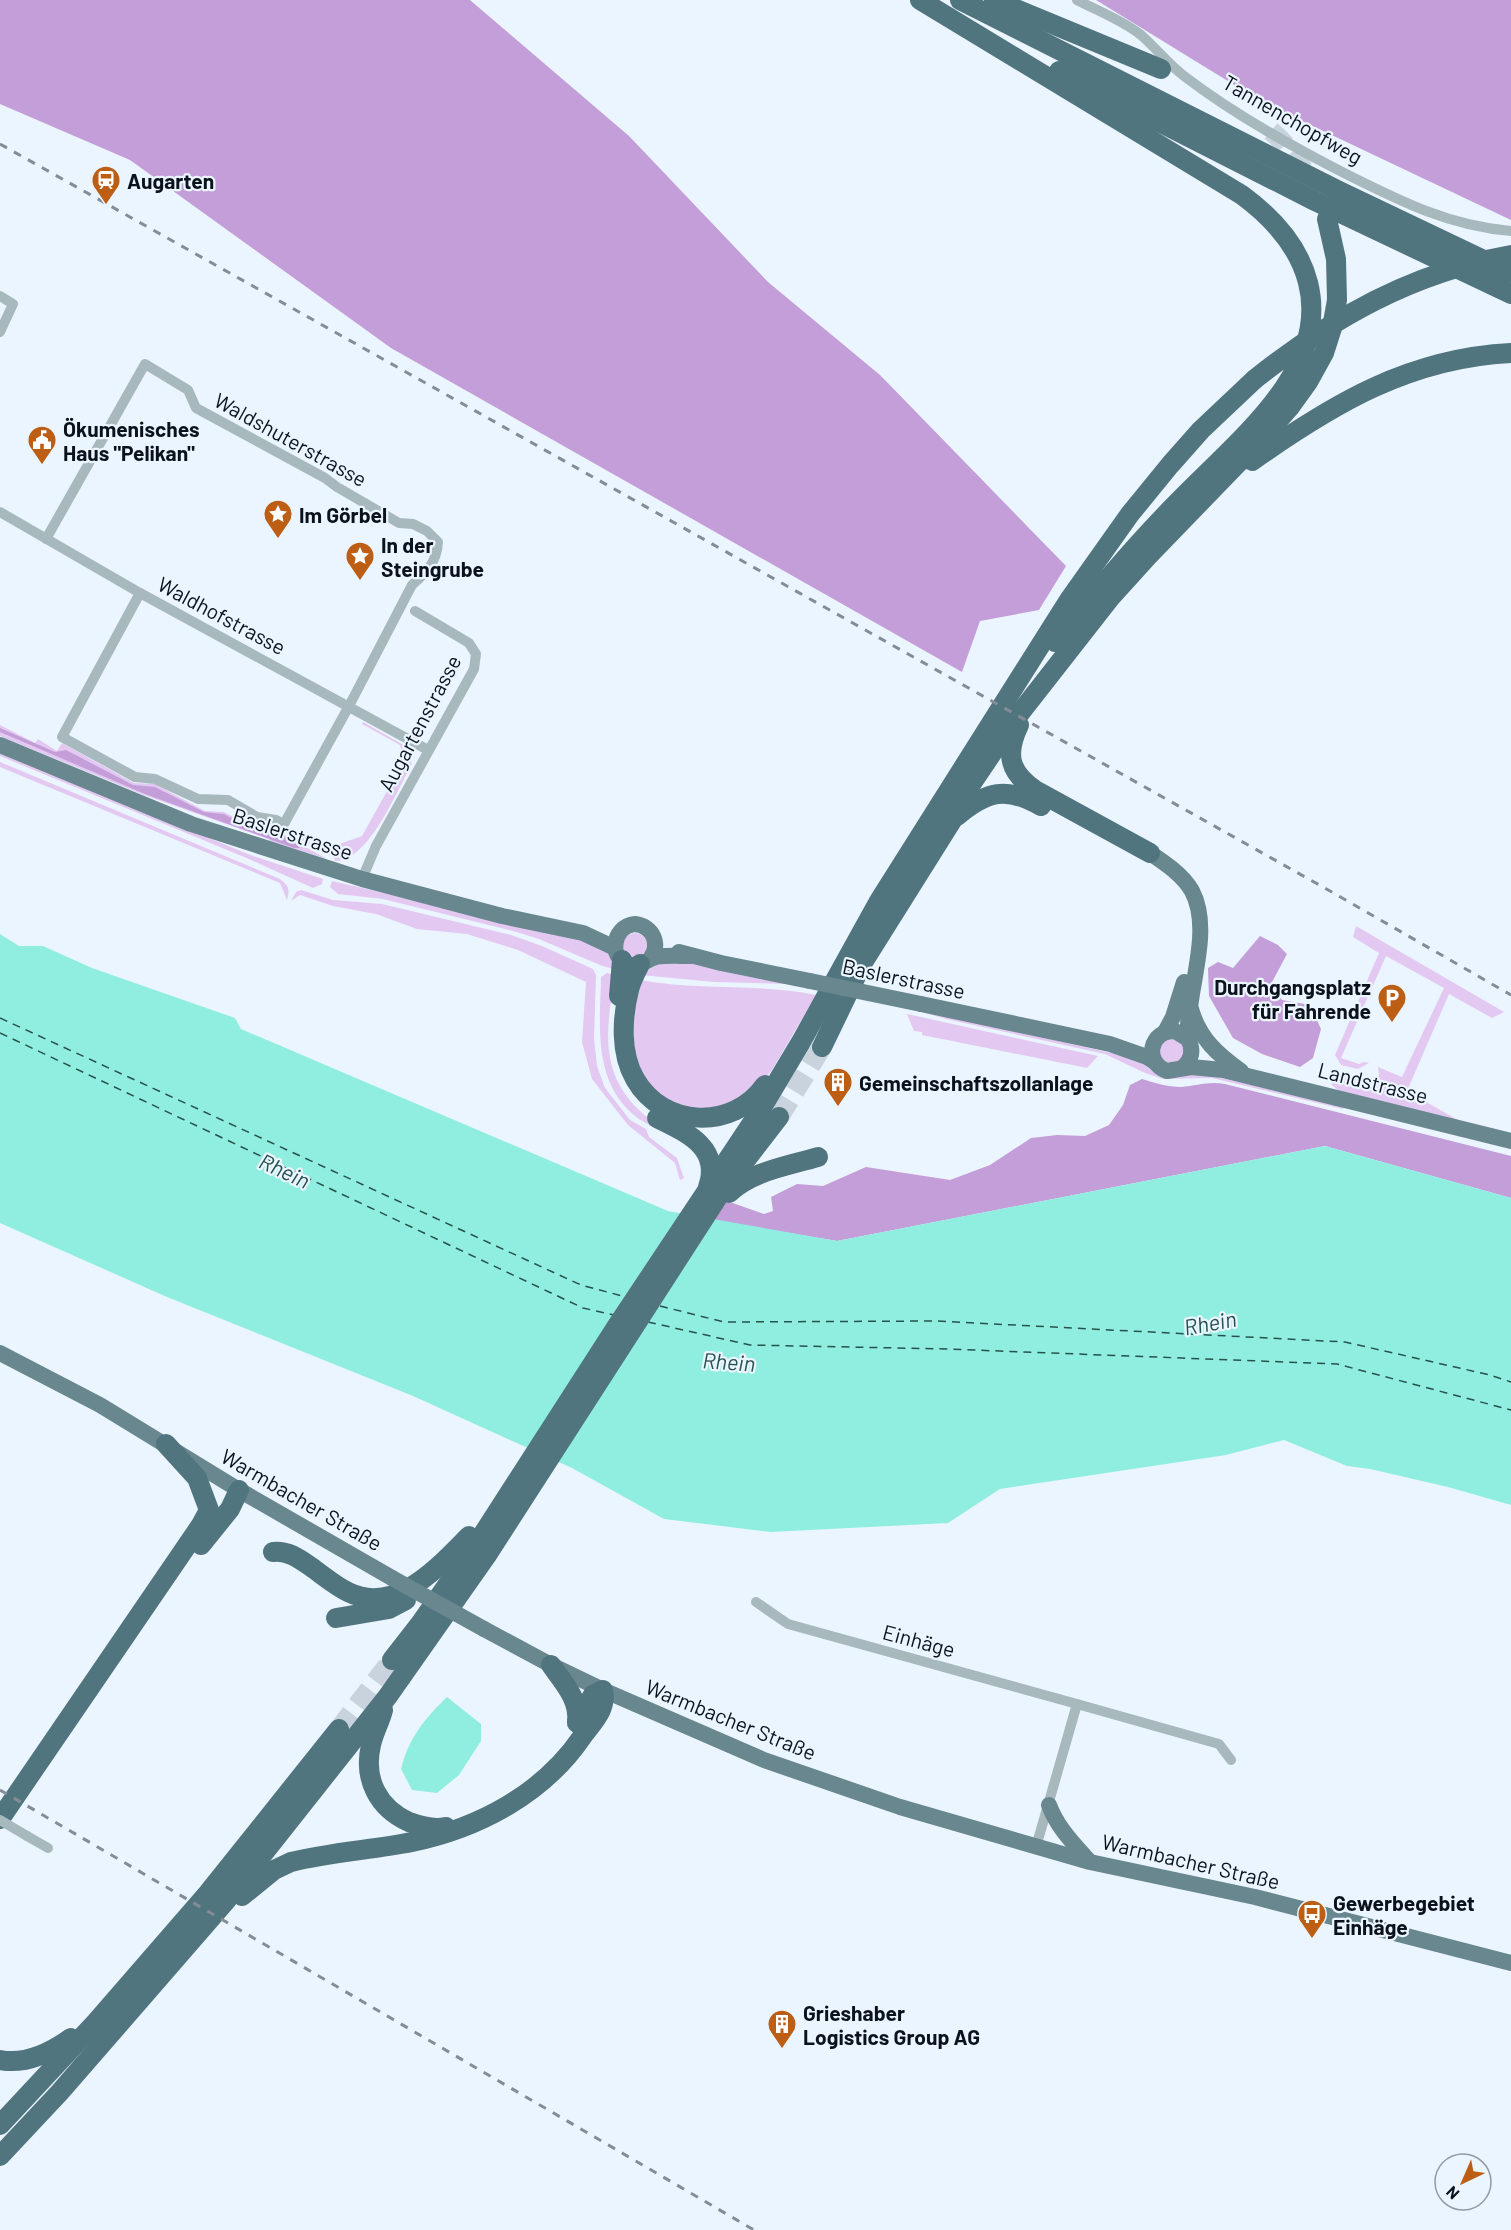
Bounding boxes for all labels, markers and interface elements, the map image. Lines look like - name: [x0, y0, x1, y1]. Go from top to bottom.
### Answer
- street label: Tannenchopfweg: [1219, 69, 1367, 169]
- station icon: Augarten: [90, 164, 122, 206]
- place label: Augarten: [127, 168, 214, 193]
- street label: Waldshuterstrasse: [210, 387, 372, 491]
- place label: Ökumenisches Haus "Pelikan": [63, 416, 200, 465]
- public building icon: Ökumenisches Haus "Pelikan": [26, 424, 58, 466]
- place icon: Im Görbel: [262, 498, 294, 540]
- place label: Im Görbel: [299, 502, 387, 527]
- place label: In der Steingrube: [381, 532, 484, 581]
- place icon: In der Steingrube: [344, 540, 376, 582]
- street label: Waldhofstrasse: [154, 571, 290, 659]
- street label: Augartenstrasse: [373, 651, 465, 795]
- street label: Baslerstrasse: [230, 802, 356, 864]
- street label: Baslerstrasse: [840, 953, 968, 1003]
- place label: Durchgangsplatz für Fahrende: [1214, 974, 1371, 1023]
- parking icon: Durchgangsplatz für Fahrende: [1376, 982, 1408, 1024]
- street label: Landstrasse: [1315, 1056, 1431, 1108]
- building icon: Gemeinschaftszollanlage: [822, 1066, 854, 1108]
- place label: Gemeinschaftszollanlage: [859, 1070, 1093, 1095]
- water label: Rhein: [256, 1147, 314, 1193]
- water label: Rhein: [1182, 1305, 1238, 1339]
- water label: Rhein: [702, 1346, 756, 1376]
- street label: Warmbacher Straße: [217, 1443, 387, 1555]
- street label: Einhäge: [880, 1618, 958, 1662]
- street label: Warmbacher Straße: [642, 1673, 820, 1765]
- street label: Warmbacher Straße: [1100, 1828, 1282, 1894]
- place label: Gewerbegebiet Einhäge: [1333, 1890, 1475, 1939]
- bus stop icon: Gewerbegebiet Einhäge: [1296, 1898, 1328, 1940]
- place label: Grieshaber Logistics Group AG: [803, 2000, 980, 2049]
- building icon: Grieshaber Logistics Group AG: [766, 2008, 798, 2050]
- north arrow: [1433, 2152, 1493, 2212]
- text: N: [1442, 2183, 1463, 2204]

